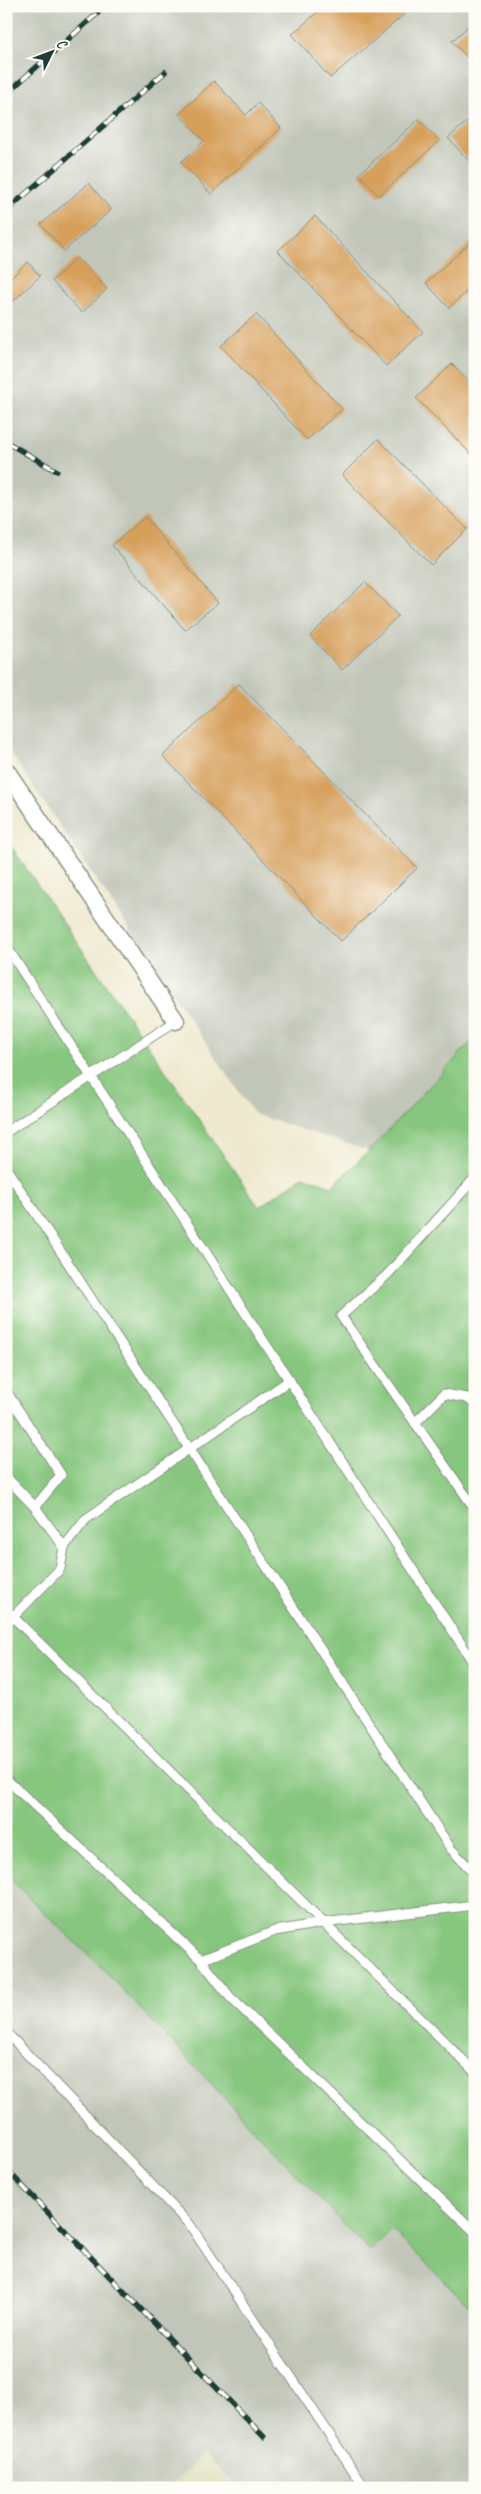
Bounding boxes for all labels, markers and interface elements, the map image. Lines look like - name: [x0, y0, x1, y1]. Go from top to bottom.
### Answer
- north arrow: [28, 28, 78, 78]
- text: С: [53, 35, 71, 53]

